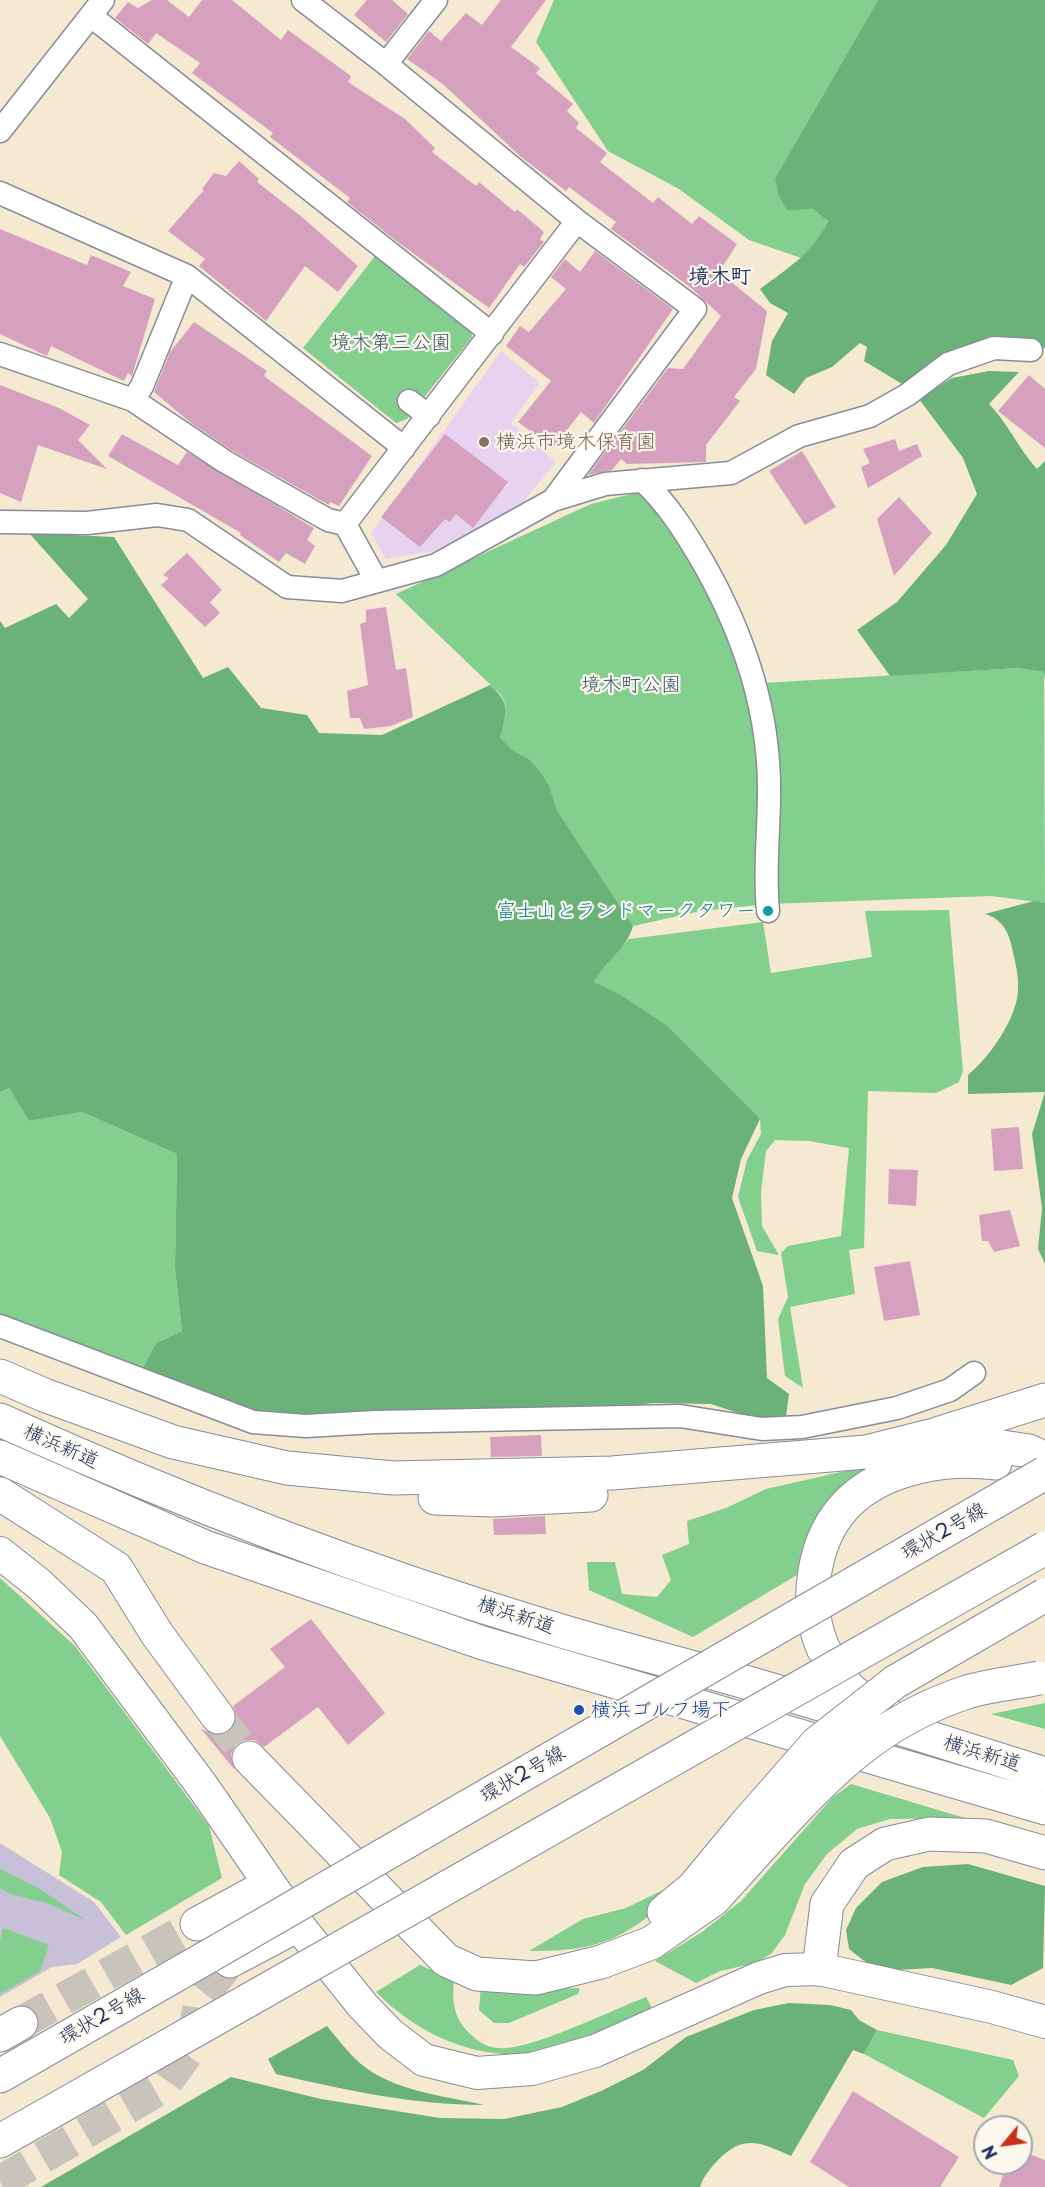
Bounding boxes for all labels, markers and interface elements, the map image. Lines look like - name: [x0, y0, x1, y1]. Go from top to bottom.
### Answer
- district label: 境木町: [689, 264, 751, 290]
- park label: 境木第三公園: [331, 331, 451, 355]
- place label: 横浜市境木保育園: [496, 430, 656, 454]
- marker: 横浜市境木保育園: [477, 435, 491, 449]
- park label: 境木町公園: [581, 673, 681, 697]
- place label: 富士山とランドマークタワー: [496, 899, 756, 923]
- marker: 富士山とランドマークタワー: [761, 904, 775, 918]
- street label: 横浜新道: [20, 1420, 102, 1474]
- street label: 環状2号線: [897, 1498, 991, 1566]
- street label: 横浜新道: [474, 1592, 558, 1640]
- place label: 横浜ゴルフ場下: [591, 1698, 731, 1722]
- marker: 横浜ゴルフ場下: [572, 1703, 586, 1717]
- street label: 横浜新道: [940, 1731, 1024, 1777]
- street label: 環状2号線: [476, 1741, 570, 1809]
- street label: 環状2号線: [55, 1983, 149, 2051]
- north arrow: [973, 2115, 1033, 2175]
- text: N: [975, 2141, 1003, 2164]

